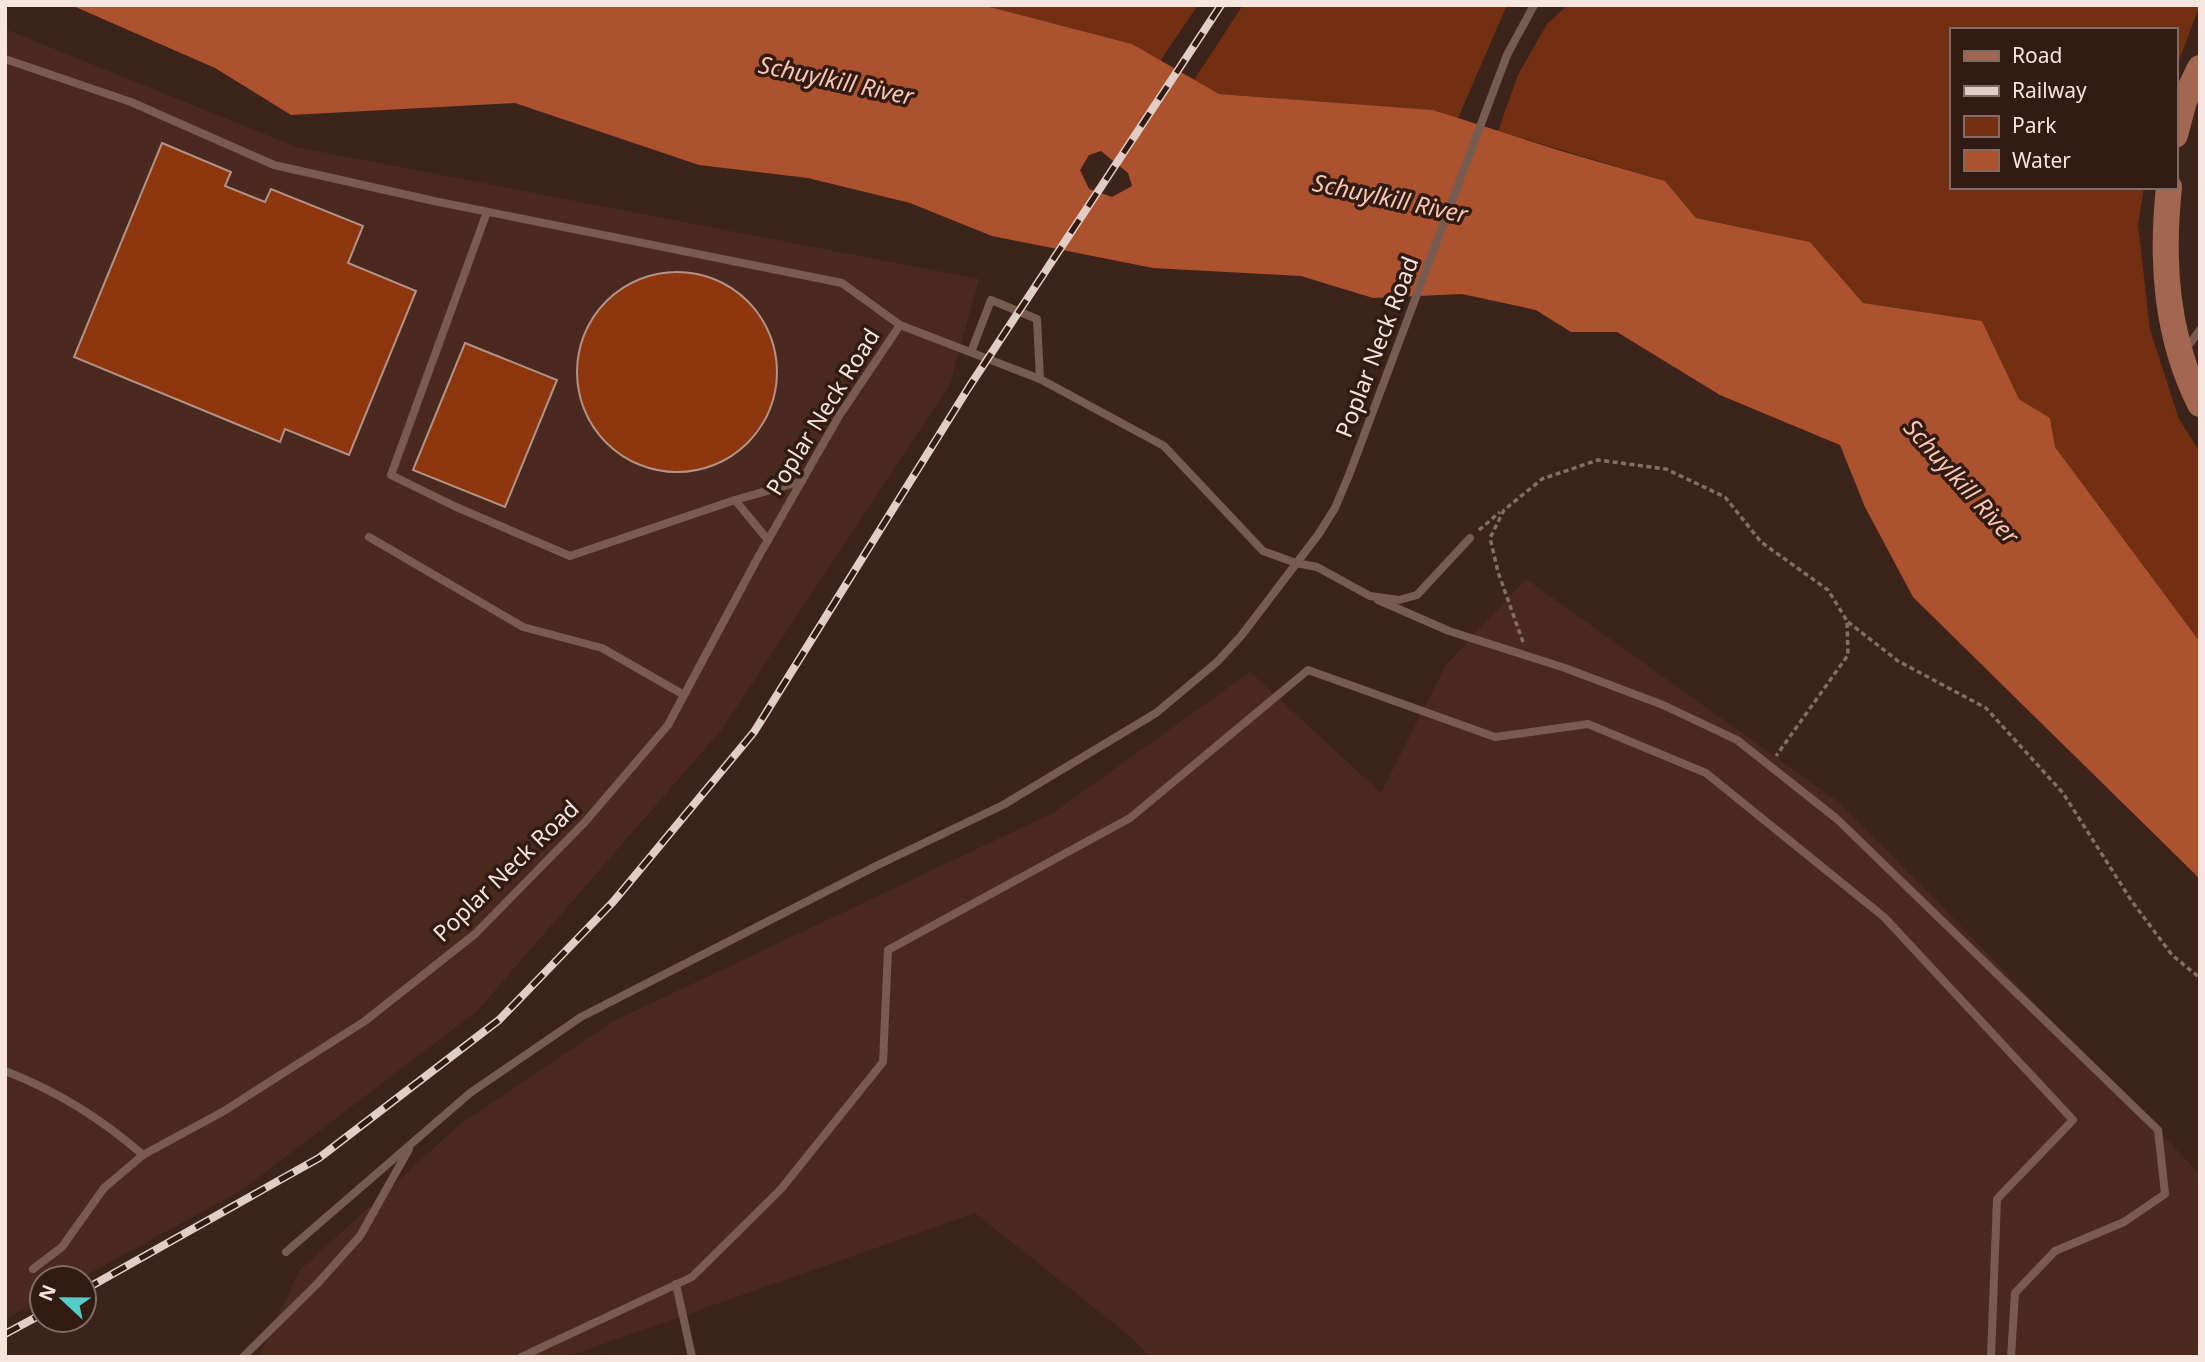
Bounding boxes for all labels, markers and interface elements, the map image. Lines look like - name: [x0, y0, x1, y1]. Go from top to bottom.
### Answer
- legend: [1950, 28, 2177, 189]
- text: Road: [2012, 41, 2062, 69]
- water label: Schuylkill River: [756, 47, 918, 112]
- text: Railway: [2012, 76, 2087, 104]
- text: Park: [2012, 111, 2057, 139]
- text: Water: [2012, 146, 2071, 174]
- water label: Schuylkill River: [1310, 165, 1472, 230]
- street label: Poplar Neck Road: [1327, 252, 1425, 442]
- street label: Poplar Neck Road: [758, 322, 886, 501]
- water label: Schuylkill River: [1897, 411, 2028, 552]
- street label: Poplar Neck Road: [425, 792, 585, 948]
- north arrow: [28, 1264, 98, 1334]
- text: N: [32, 1281, 62, 1305]

